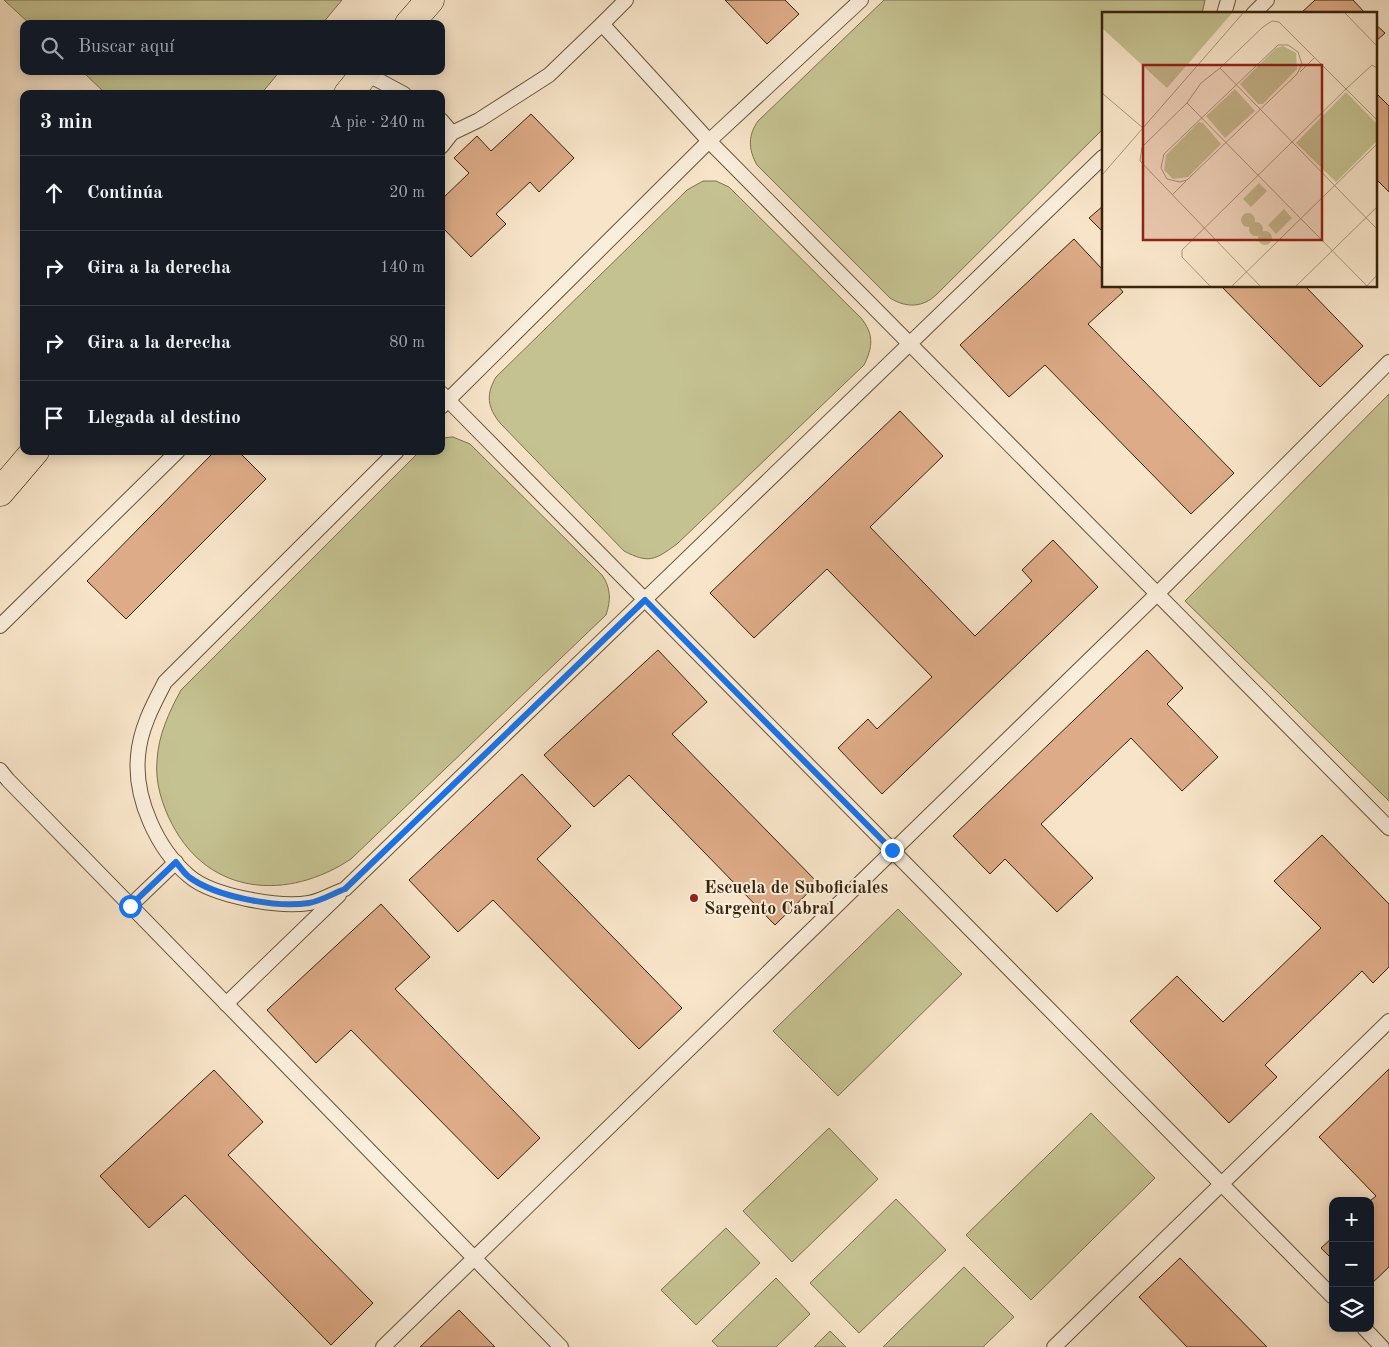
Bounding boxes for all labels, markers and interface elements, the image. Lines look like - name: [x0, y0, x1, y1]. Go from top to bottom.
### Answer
- inset map: [1102, 12, 1376, 288]
- search box: [20, 20, 445, 75]
- icon: search: [38, 34, 66, 62]
- text: Buscar aquí: [78, 38, 174, 57]
- text: 3 min: [40, 112, 93, 133]
- text: A pie · 240 m: [330, 115, 425, 131]
- icon: ahead: [40, 179, 68, 207]
- text: Continúa: [87, 184, 163, 203]
- text: 20 m: [389, 185, 425, 201]
- icon: right: [40, 254, 68, 282]
- text: Gira a la derecha: [87, 259, 231, 278]
- text: 140 m: [380, 260, 425, 276]
- icon: right: [40, 329, 68, 357]
- text: Gira a la derecha: [87, 334, 231, 353]
- text: 80 m: [389, 335, 425, 351]
- icon: arrive: [40, 404, 68, 432]
- text: Llegada al destino: [87, 409, 241, 428]
- route end: [881, 839, 904, 862]
- place label: Escuela de Suboficiales Sargento Cabral: [704, 879, 889, 918]
- marker: Escuela de Suboficiales Sargento Cabral: [688, 892, 700, 904]
- route start: [119, 895, 142, 918]
- map controls: [1329, 1197, 1374, 1332]
- button: +: [1329, 1197, 1374, 1242]
- button: −: [1329, 1242, 1374, 1287]
- button: layers: [1329, 1287, 1374, 1332]

